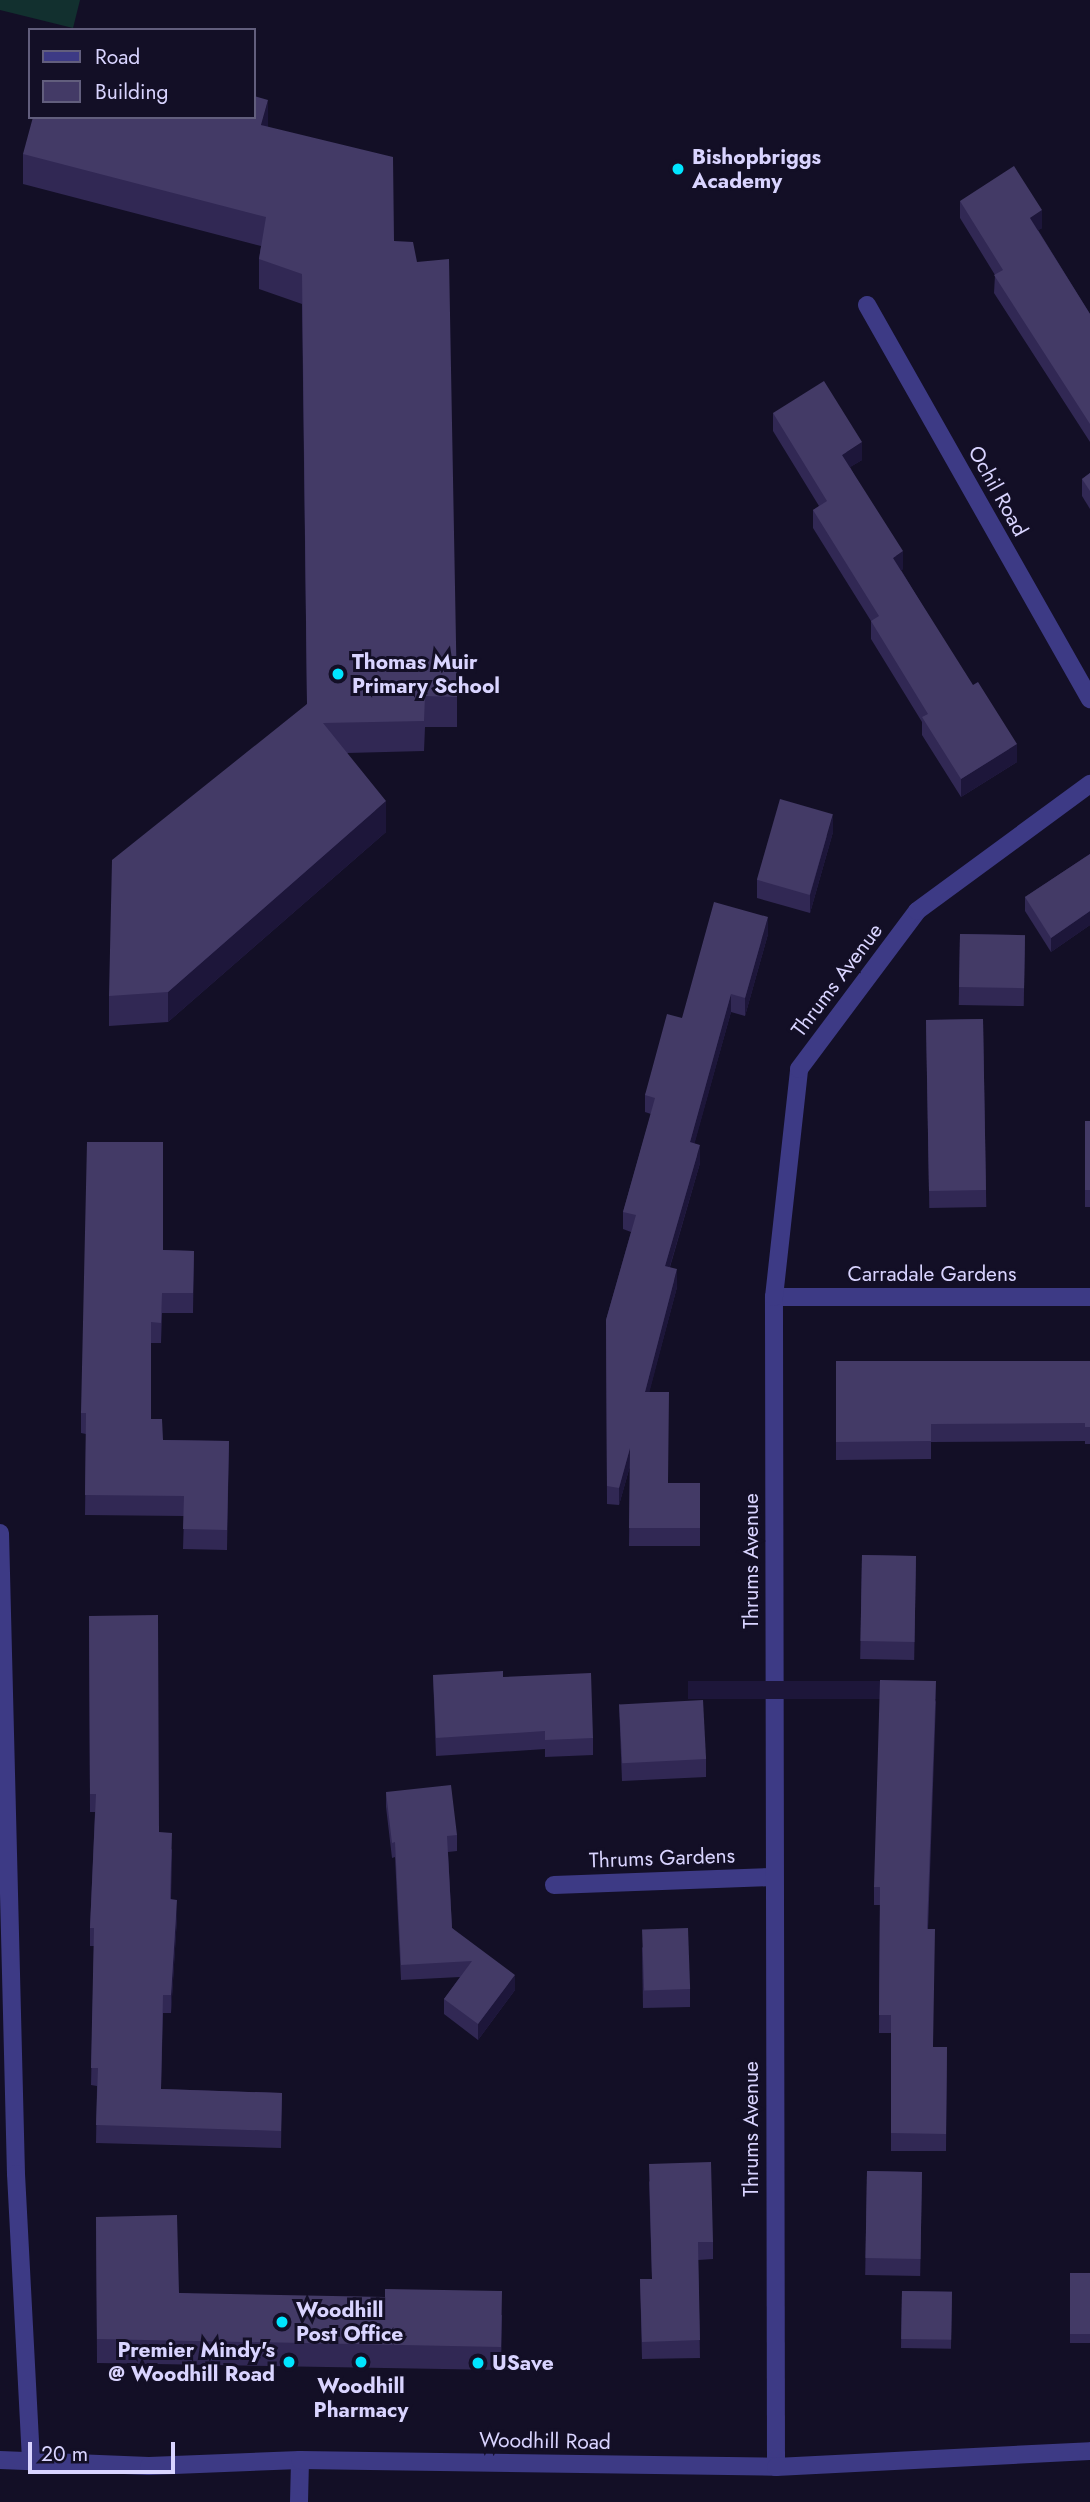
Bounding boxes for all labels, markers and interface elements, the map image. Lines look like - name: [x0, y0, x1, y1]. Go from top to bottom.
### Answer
- legend: [28, 28, 256, 119]
- text: Road: [95, 42, 140, 72]
- text: Building: [95, 77, 168, 107]
- place label: Bishopbriggs Academy: [692, 144, 821, 194]
- marker: Bishopbriggs Academy: [670, 161, 686, 177]
- street label: Ochil Road: [963, 441, 1033, 541]
- place label: Thomas Muir Primary School: [352, 649, 500, 699]
- marker: Thomas Muir Primary School: [330, 666, 346, 682]
- street label: Thrums Avenue: [786, 918, 888, 1042]
- street label: Carradale Gardens: [848, 1261, 1016, 1287]
- street label: Thrums Avenue: [738, 1493, 764, 1629]
- street label: Thrums Gardens: [589, 1843, 735, 1873]
- street label: Thrums Avenue: [738, 2061, 764, 2197]
- place label: Woodhill Post Office: [296, 2297, 403, 2347]
- marker: Woodhill Post Office: [274, 2314, 290, 2330]
- place label: Premier Mindy's @ Woodhill Road: [108, 2337, 275, 2387]
- place label: USave: [492, 2350, 554, 2376]
- marker: Premier Mindy's @ Woodhill Road: [281, 2354, 297, 2370]
- marker: Woodhill Pharmacy: [353, 2354, 369, 2370]
- marker: USave: [470, 2355, 486, 2371]
- place label: Woodhill Pharmacy: [314, 2373, 408, 2423]
- street label: Woodhill Road: [479, 2427, 611, 2455]
- scale bar: [32, 2428, 178, 2472]
- text: 20 m: [41, 2439, 88, 2469]

